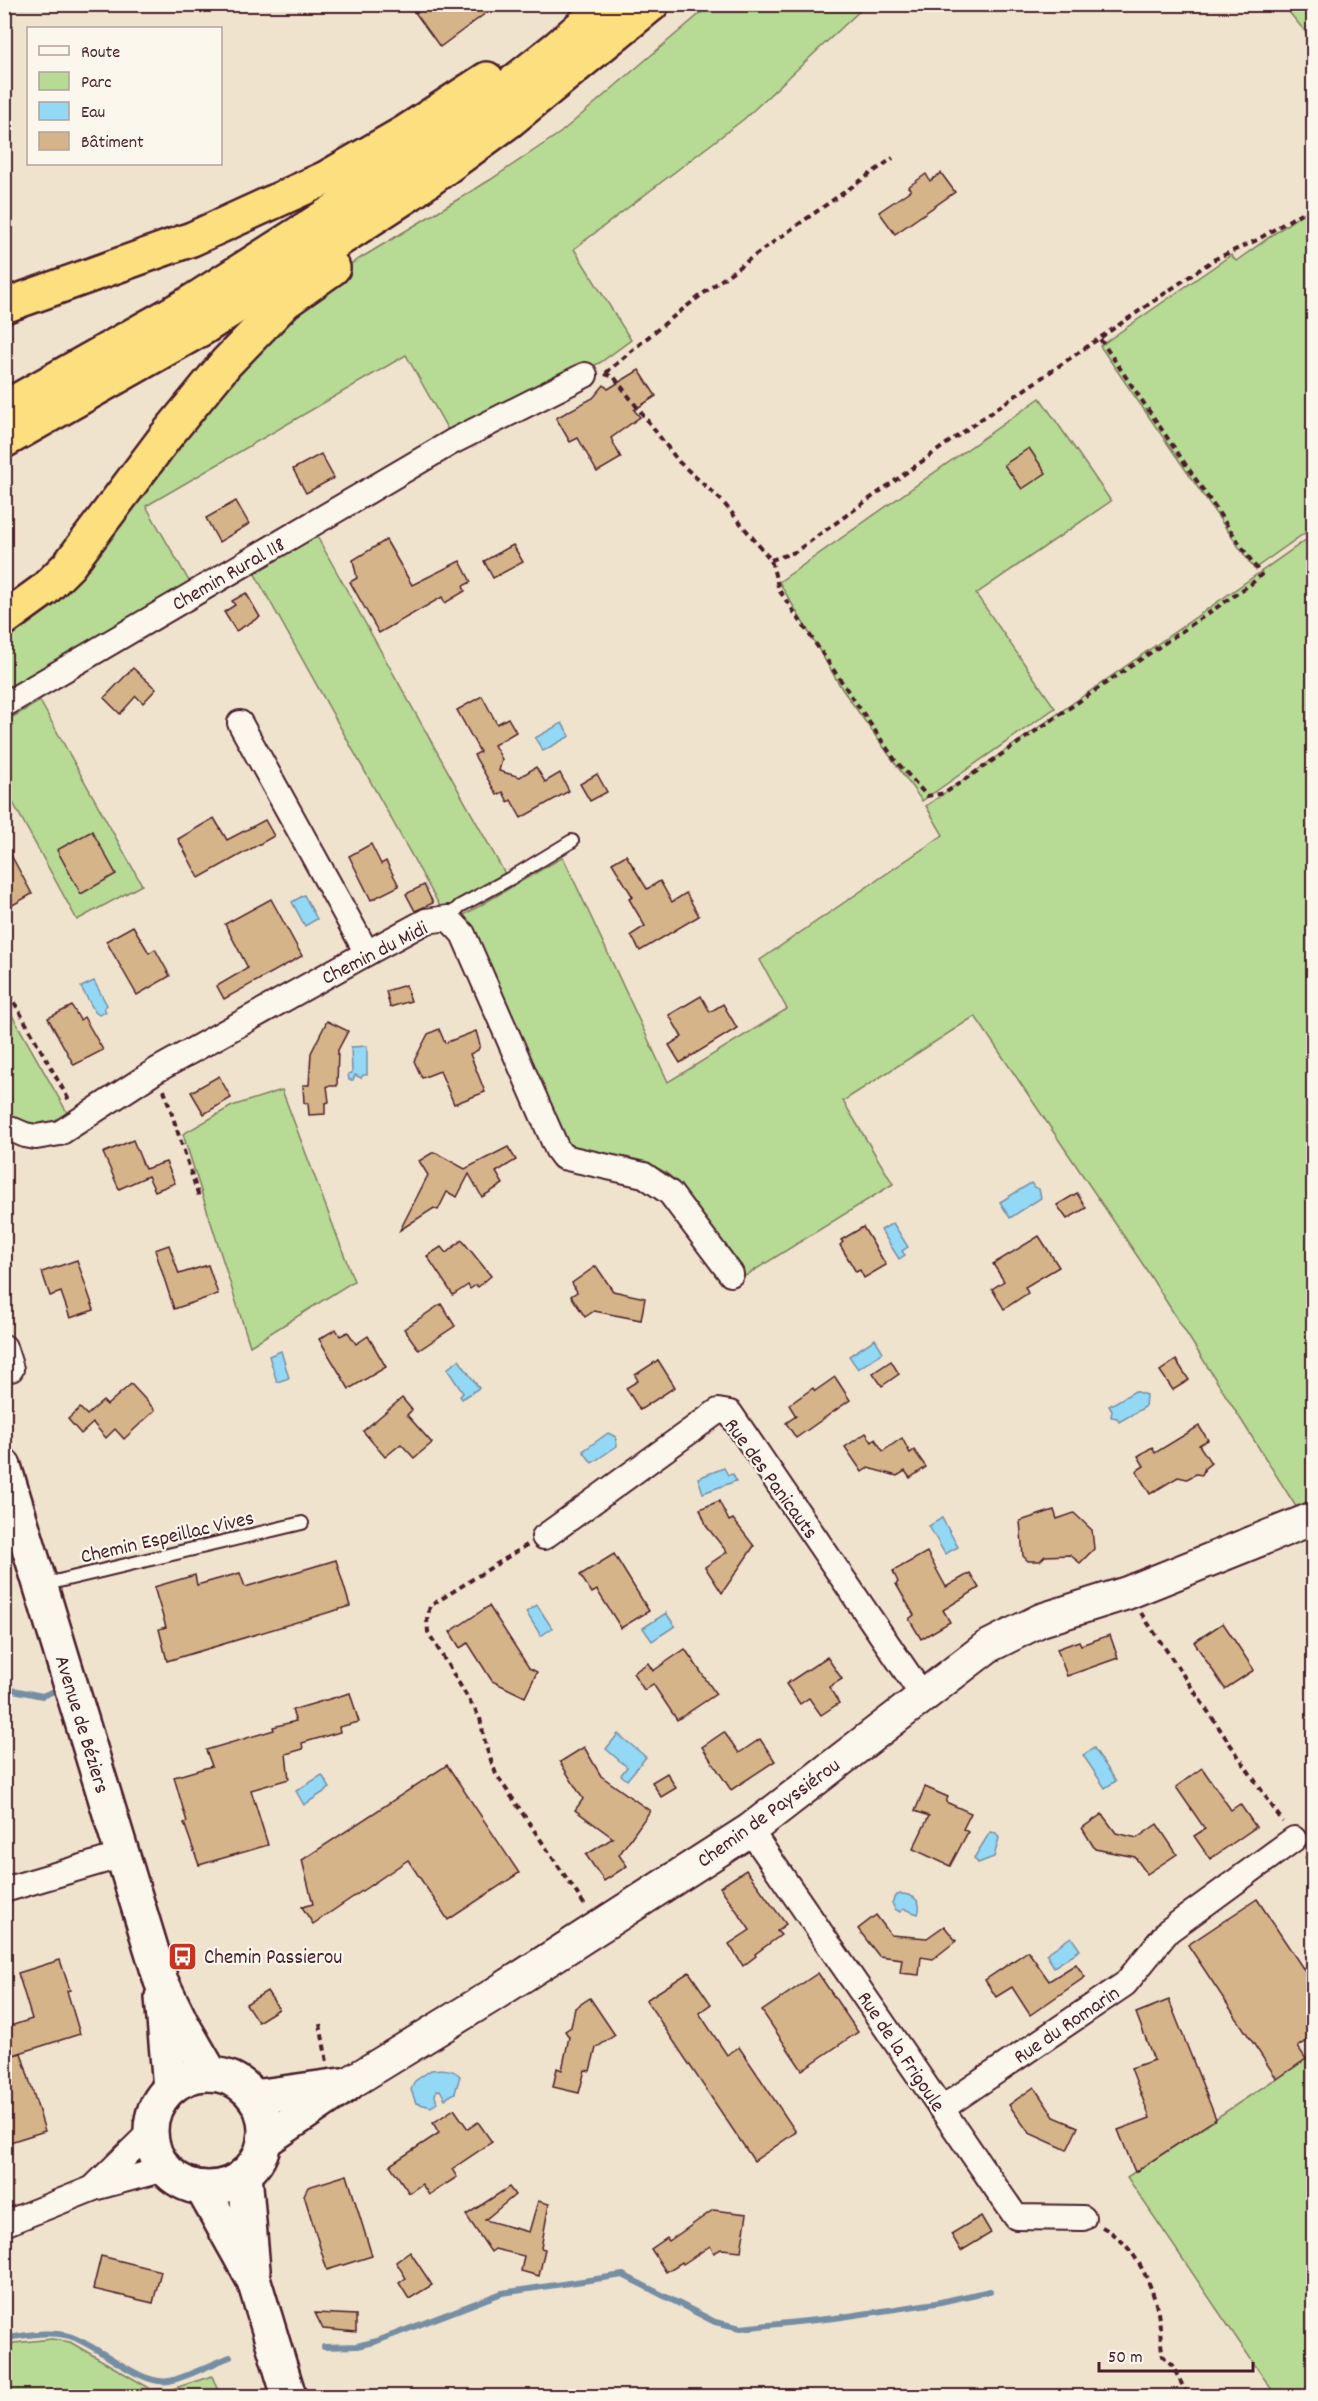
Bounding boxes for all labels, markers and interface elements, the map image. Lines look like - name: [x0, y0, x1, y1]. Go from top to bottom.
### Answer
- legend: [27, 27, 222, 165]
- text: Route: [81, 41, 120, 66]
- text: Parc: [81, 71, 112, 96]
- text: Eau: [81, 101, 105, 126]
- text: Bâtiment: [81, 131, 144, 156]
- street label: Chemin Rural 118: [167, 531, 292, 620]
- street label: Chemin du Midi: [317, 915, 434, 994]
- street label: Rue des Panicauts: [715, 1413, 824, 1546]
- street label: Chemin Espeillac Vives: [78, 1504, 257, 1573]
- street label: Avenue de Béziers: [45, 1652, 115, 1798]
- street label: Chemin de Payssiérou: [692, 1752, 848, 1877]
- bus stop icon: Chemin Passierou: [167, 1940, 199, 1972]
- place label: Chemin Passierou: [204, 1944, 342, 1974]
- street label: Rue du Romarin: [1009, 1980, 1127, 2073]
- street label: Rue de la Frigoule: [848, 1986, 951, 2119]
- scale bar: [1099, 2335, 1254, 2373]
- text: 50 m: [1108, 2346, 1143, 2371]

